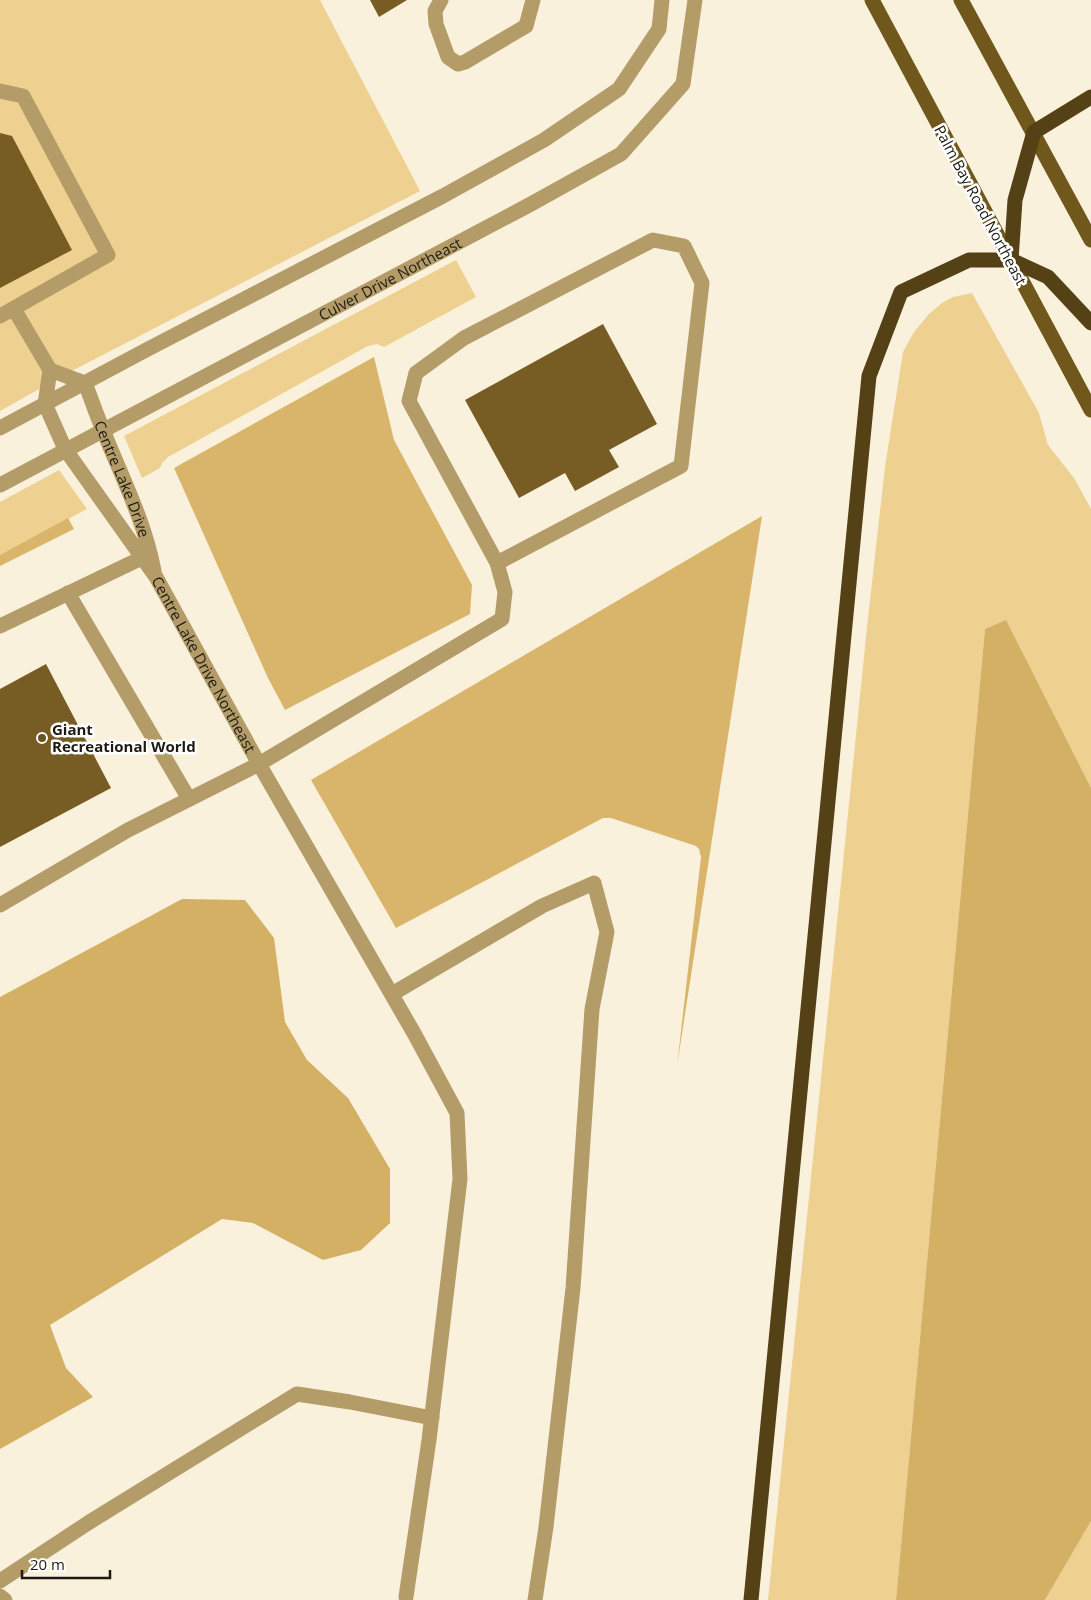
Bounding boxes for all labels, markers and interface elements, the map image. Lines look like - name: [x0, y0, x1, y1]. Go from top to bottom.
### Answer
- street label: Palm Bay Road Northeast: [930, 122, 1032, 288]
- street label: Culver Drive Northeast: [315, 233, 465, 325]
- street label: Centre Lake Drive: [90, 417, 155, 539]
- street label: Centre Lake Drive Northeast: [147, 573, 261, 756]
- place label: Giant Recreational World: [52, 719, 196, 756]
- marker: Giant Recreational World: [36, 732, 48, 744]
- scale bar: [22, 1548, 110, 1580]
- text: 20 m: [30, 1554, 65, 1574]

